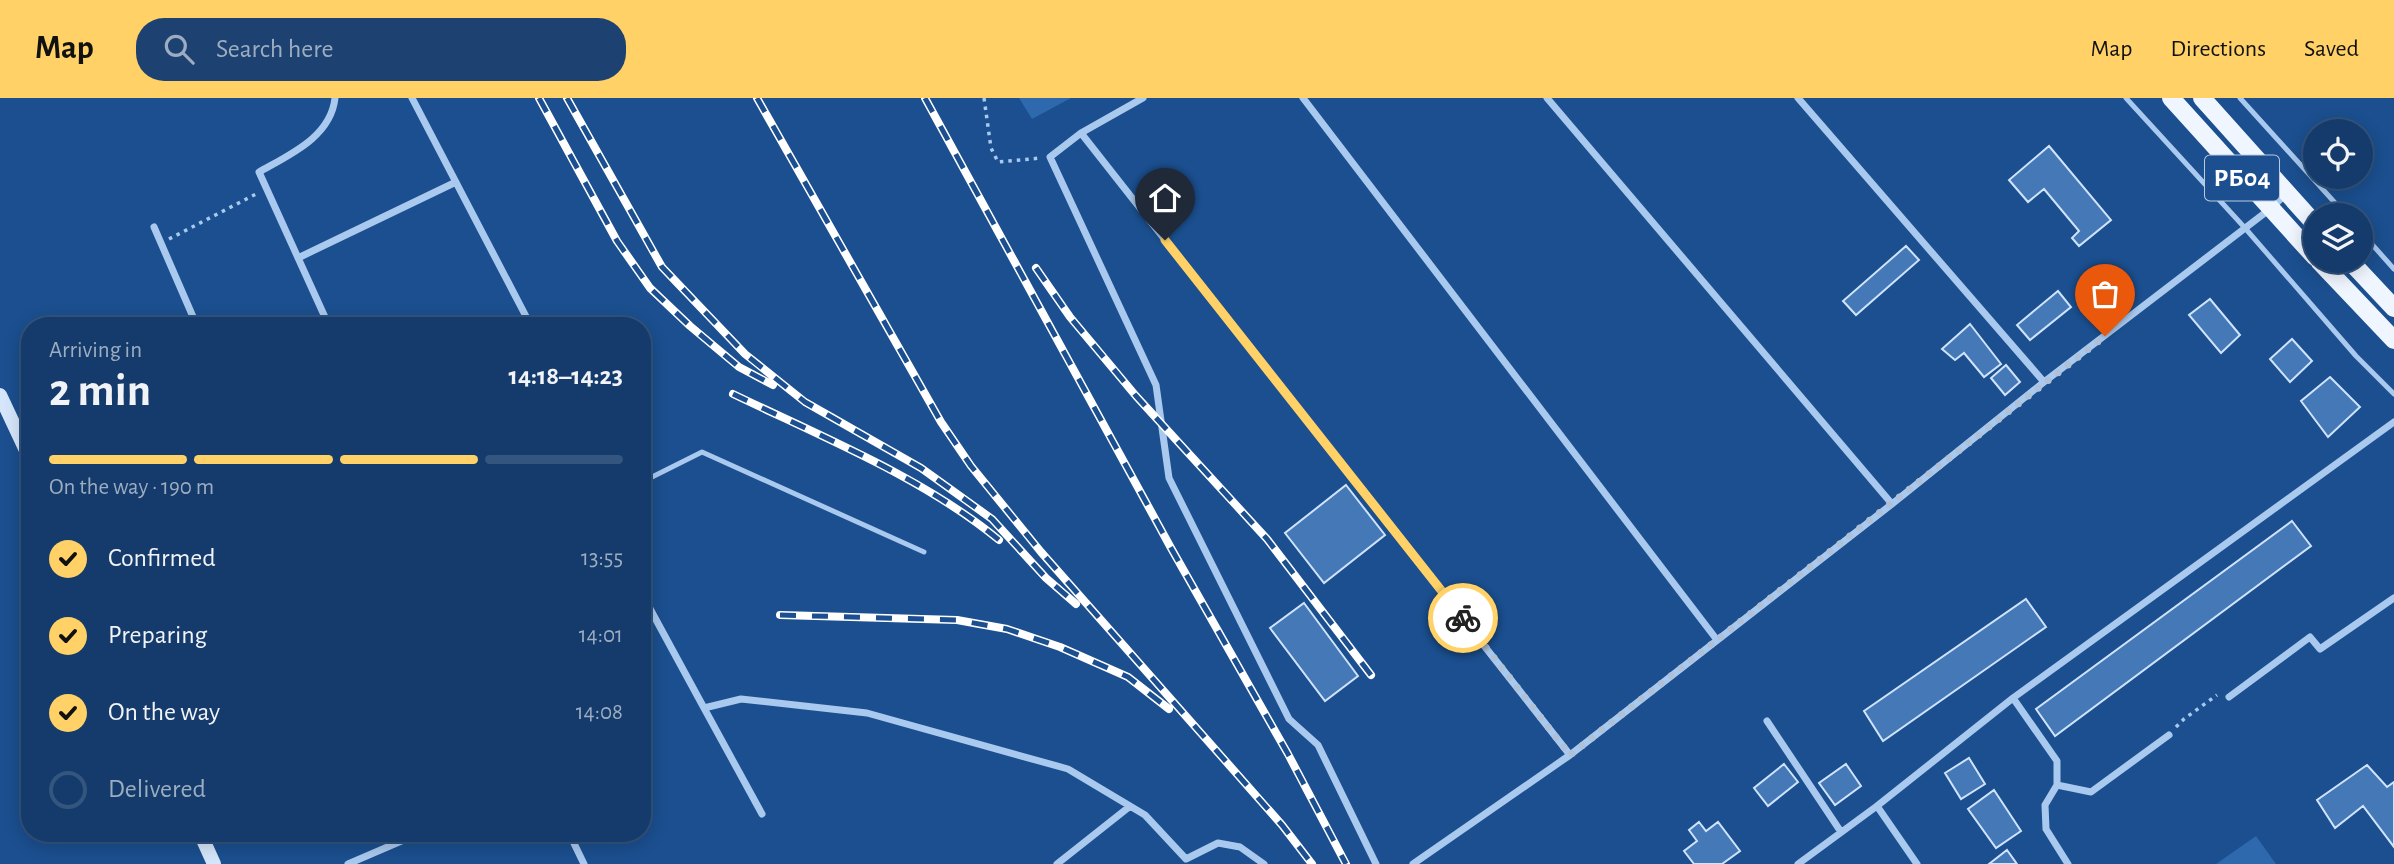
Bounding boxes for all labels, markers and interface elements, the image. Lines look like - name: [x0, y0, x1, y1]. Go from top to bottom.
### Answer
- search box: [136, 18, 626, 81]
- icon: search: [160, 30, 198, 68]
- text: Map: [35, 32, 94, 65]
- text: Search here: [216, 36, 334, 62]
- text: Map: [2090, 37, 2132, 61]
- text: Directions: [2170, 37, 2266, 61]
- text: Saved: [2304, 37, 2359, 61]
- map controls: [2303, 119, 2373, 273]
- button: locate: [2303, 119, 2373, 189]
- road number: РБ04: [2205, 156, 2279, 200]
- pin: [1135, 168, 1195, 240]
- icon: home: [1146, 179, 1184, 217]
- button: layers: [2303, 203, 2373, 273]
- pin: [2075, 264, 2135, 336]
- icon: bag: [2086, 275, 2124, 313]
- text: Arriving in: [49, 339, 142, 362]
- text: 14:18–14:23: [509, 363, 623, 389]
- text: 2 min: [49, 368, 151, 414]
- text: On the way · 190 m: [49, 476, 214, 499]
- icon: check: [49, 540, 87, 578]
- text: Confirmed: [108, 545, 216, 571]
- text: 13:55: [581, 547, 623, 570]
- courier: [1428, 583, 1498, 653]
- icon: bike: [1444, 599, 1482, 637]
- icon: check: [49, 617, 87, 655]
- text: Preparing: [108, 622, 207, 648]
- text: 14:01: [579, 624, 623, 647]
- icon: check: [49, 694, 87, 732]
- text: On the way: [108, 699, 220, 725]
- text: 14:08: [576, 701, 623, 724]
- text: Delivered: [108, 776, 206, 802]

